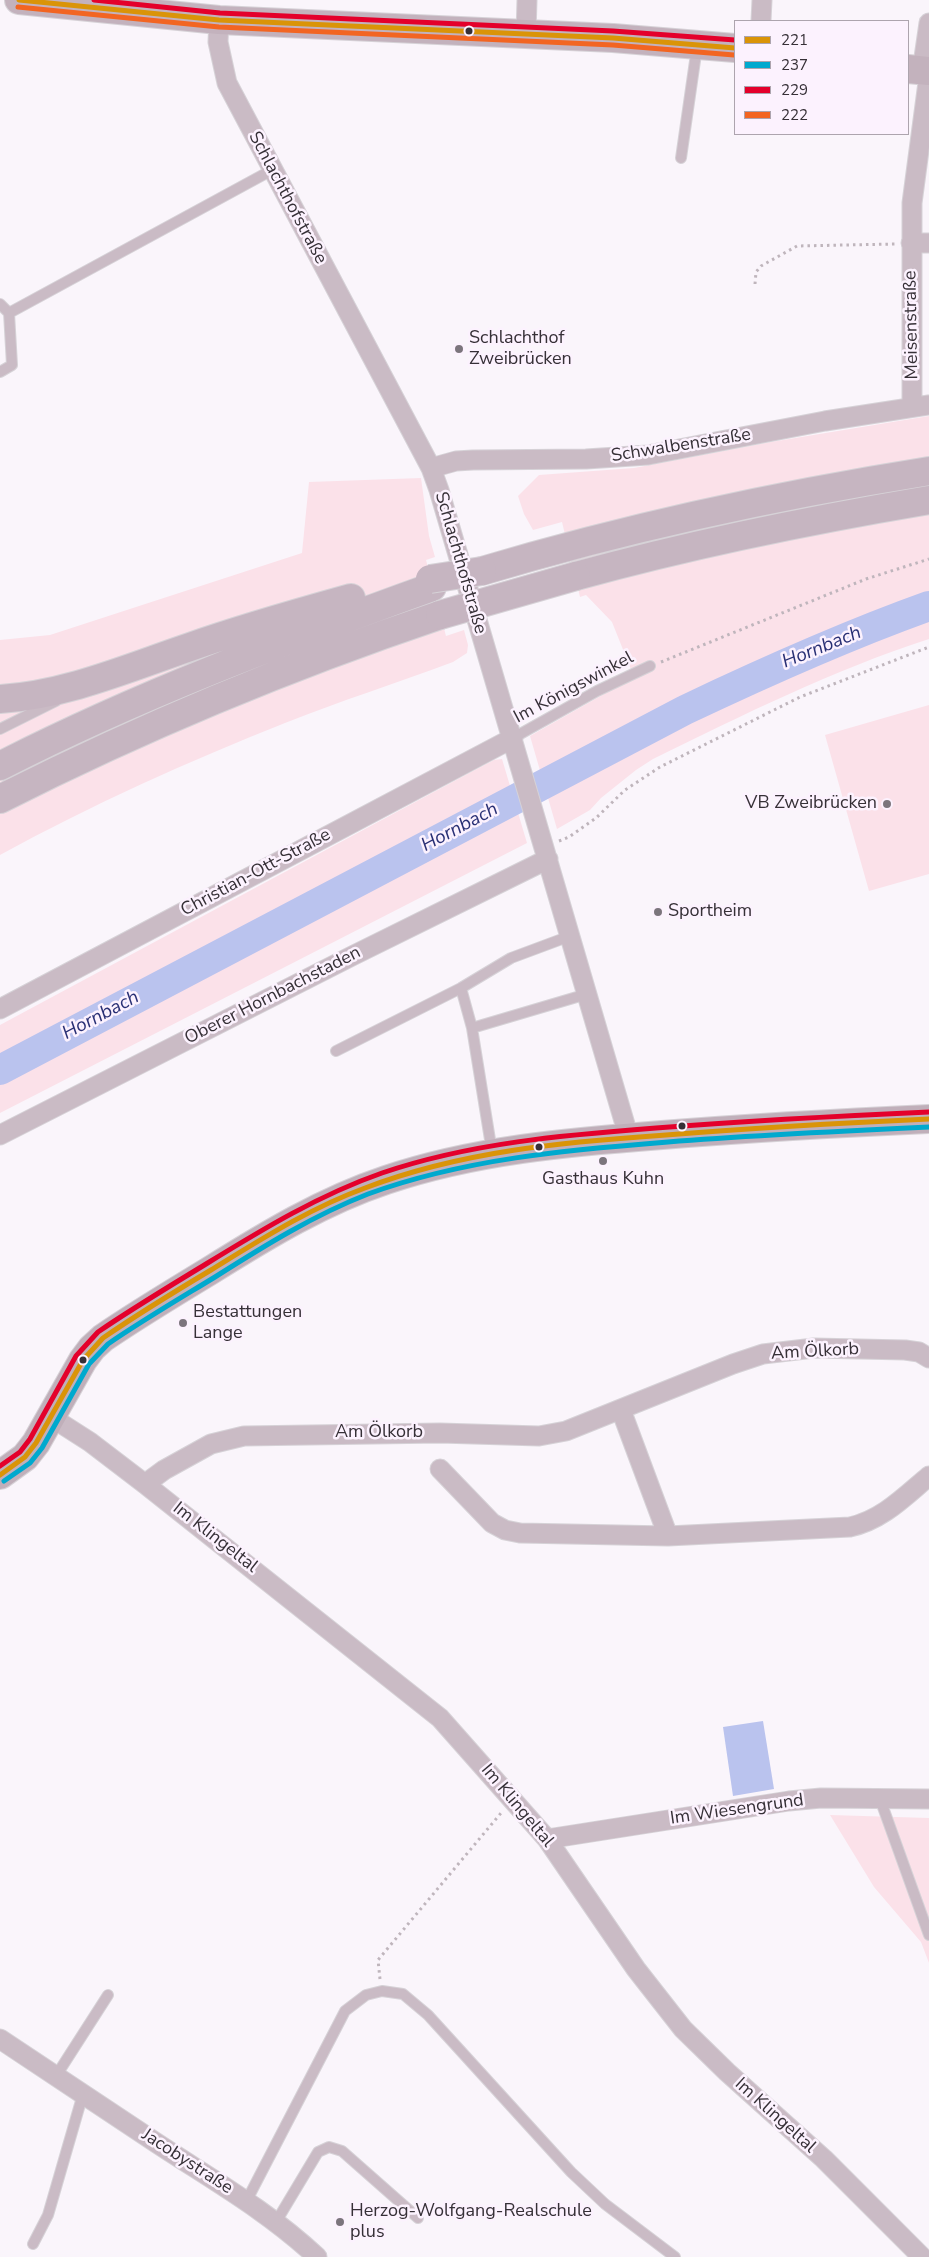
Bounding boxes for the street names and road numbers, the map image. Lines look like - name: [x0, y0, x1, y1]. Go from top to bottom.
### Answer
- street label: Schlachthofstraße: [243, 128, 331, 268]
- street label: Meisenstraße: [900, 270, 924, 380]
- street label: Schwalbenstraße: [610, 424, 752, 468]
- street label: Schlachthofstraße: [429, 489, 491, 637]
- street label: Im Königswinkel: [511, 647, 637, 729]
- street label: Christian-Ott-Straße: [177, 824, 335, 922]
- street label: Oberer Hornbachstaden: [181, 942, 365, 1050]
- street label: Am Ölkorb: [770, 1339, 860, 1365]
- street label: Am Ölkorb: [335, 1422, 423, 1444]
- street label: Im Klingeltal: [168, 1498, 262, 1578]
- street label: Im Klingeltal: [476, 1760, 558, 1852]
- street label: Im Wiesengrund: [669, 1790, 805, 1830]
- street label: Im Klingeltal: [730, 2074, 820, 2158]
- street label: Jacobystraße: [137, 2125, 237, 2199]

